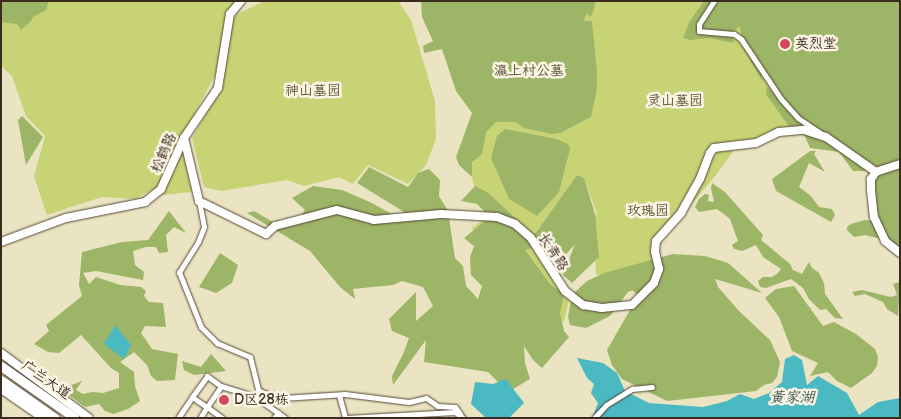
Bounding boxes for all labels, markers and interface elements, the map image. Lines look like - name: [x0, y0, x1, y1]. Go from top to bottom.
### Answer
- place label: 英烈堂: [795, 36, 837, 52]
- marker: 英烈堂: [779, 38, 791, 50]
- park label: 瀛上村公墓: [494, 63, 564, 79]
- park label: 神山墓园: [285, 83, 341, 99]
- park label: 灵山墓园: [647, 93, 703, 109]
- street label: 松鹤路: [148, 130, 180, 176]
- park label: 玫瑰园: [627, 203, 669, 219]
- street label: 长青路: [535, 230, 571, 274]
- street label: 广兰大道: [18, 357, 74, 403]
- water label: 黄家湖: [770, 389, 814, 407]
- place label: D区28栋: [234, 392, 289, 408]
- marker: D区28栋: [218, 394, 230, 406]

